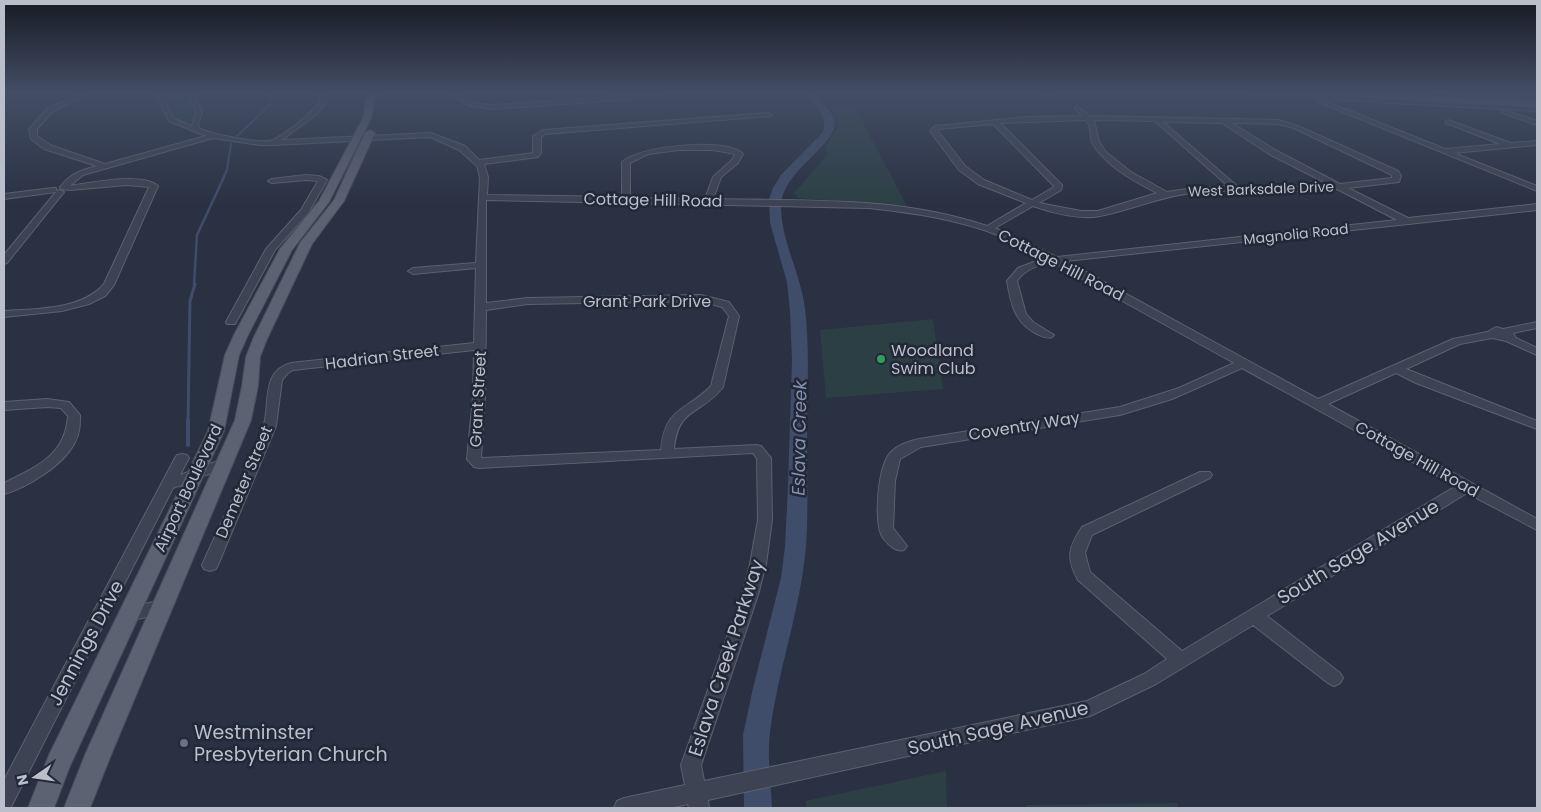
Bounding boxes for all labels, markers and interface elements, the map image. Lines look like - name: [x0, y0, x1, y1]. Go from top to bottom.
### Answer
- street label: West Barksdale Drive: [1188, 176, 1335, 202]
- street label: Cottage Hill Road: [583, 187, 723, 213]
- street label: Magnolia Road: [1243, 219, 1349, 249]
- street label: Cottage Hill Road: [994, 223, 1128, 307]
- street label: Grant Park Drive: [583, 290, 711, 313]
- street label: Hadrian Street: [324, 339, 441, 375]
- place label: Woodland Swim Club: [891, 339, 976, 380]
- street label: Grant Street: [464, 350, 492, 448]
- marker: Woodland Swim Club: [875, 353, 887, 365]
- water label: Eslava Creek: [785, 380, 813, 496]
- street label: Coventry Way: [967, 406, 1081, 446]
- street label: Cottage Hill Road: [1351, 415, 1483, 503]
- street label: Airport Boulevard: [148, 420, 228, 556]
- street label: Demeter Street: [210, 422, 278, 542]
- street label: South Sage Avenue: [1272, 493, 1444, 611]
- street label: Eslava Creek Parkway: [681, 556, 771, 760]
- street label: Jennings Drive: [42, 576, 130, 710]
- street label: South Sage Avenue: [905, 694, 1091, 762]
- place label: Westminster Presbyterian Church: [194, 719, 388, 768]
- marker: Westminster Presbyterian Church: [178, 737, 190, 749]
- north arrow: [10, 752, 60, 802]
- text: N: [11, 773, 33, 787]

